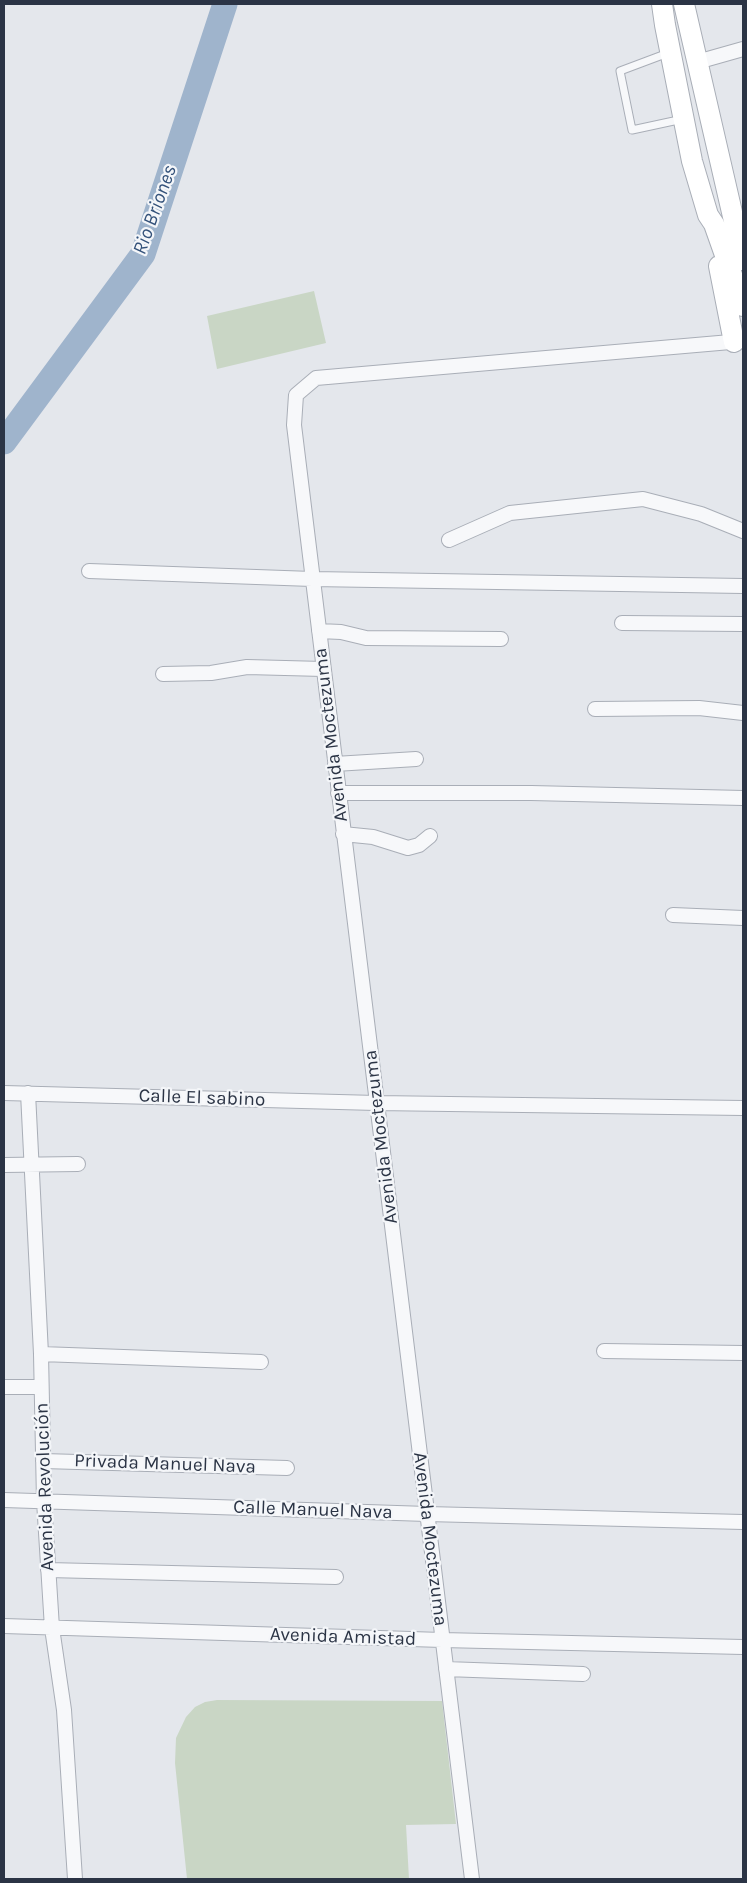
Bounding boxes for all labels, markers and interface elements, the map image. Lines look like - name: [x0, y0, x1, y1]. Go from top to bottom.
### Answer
- water label: Rio Briones: [128, 162, 182, 258]
- street label: Avenida Moctezuma: [309, 647, 353, 823]
- street label: Avenida Moctezuma: [359, 1049, 403, 1225]
- street label: Calle El sabino: [138, 1084, 266, 1112]
- street label: Avenida Revolución: [31, 1402, 59, 1572]
- street label: Privada Manuel Nava: [74, 1449, 256, 1479]
- street label: Avenida Moctezuma: [408, 1451, 452, 1627]
- street label: Calle Manuel Nava: [233, 1496, 393, 1524]
- street label: Avenida Amistad: [269, 1623, 417, 1651]

